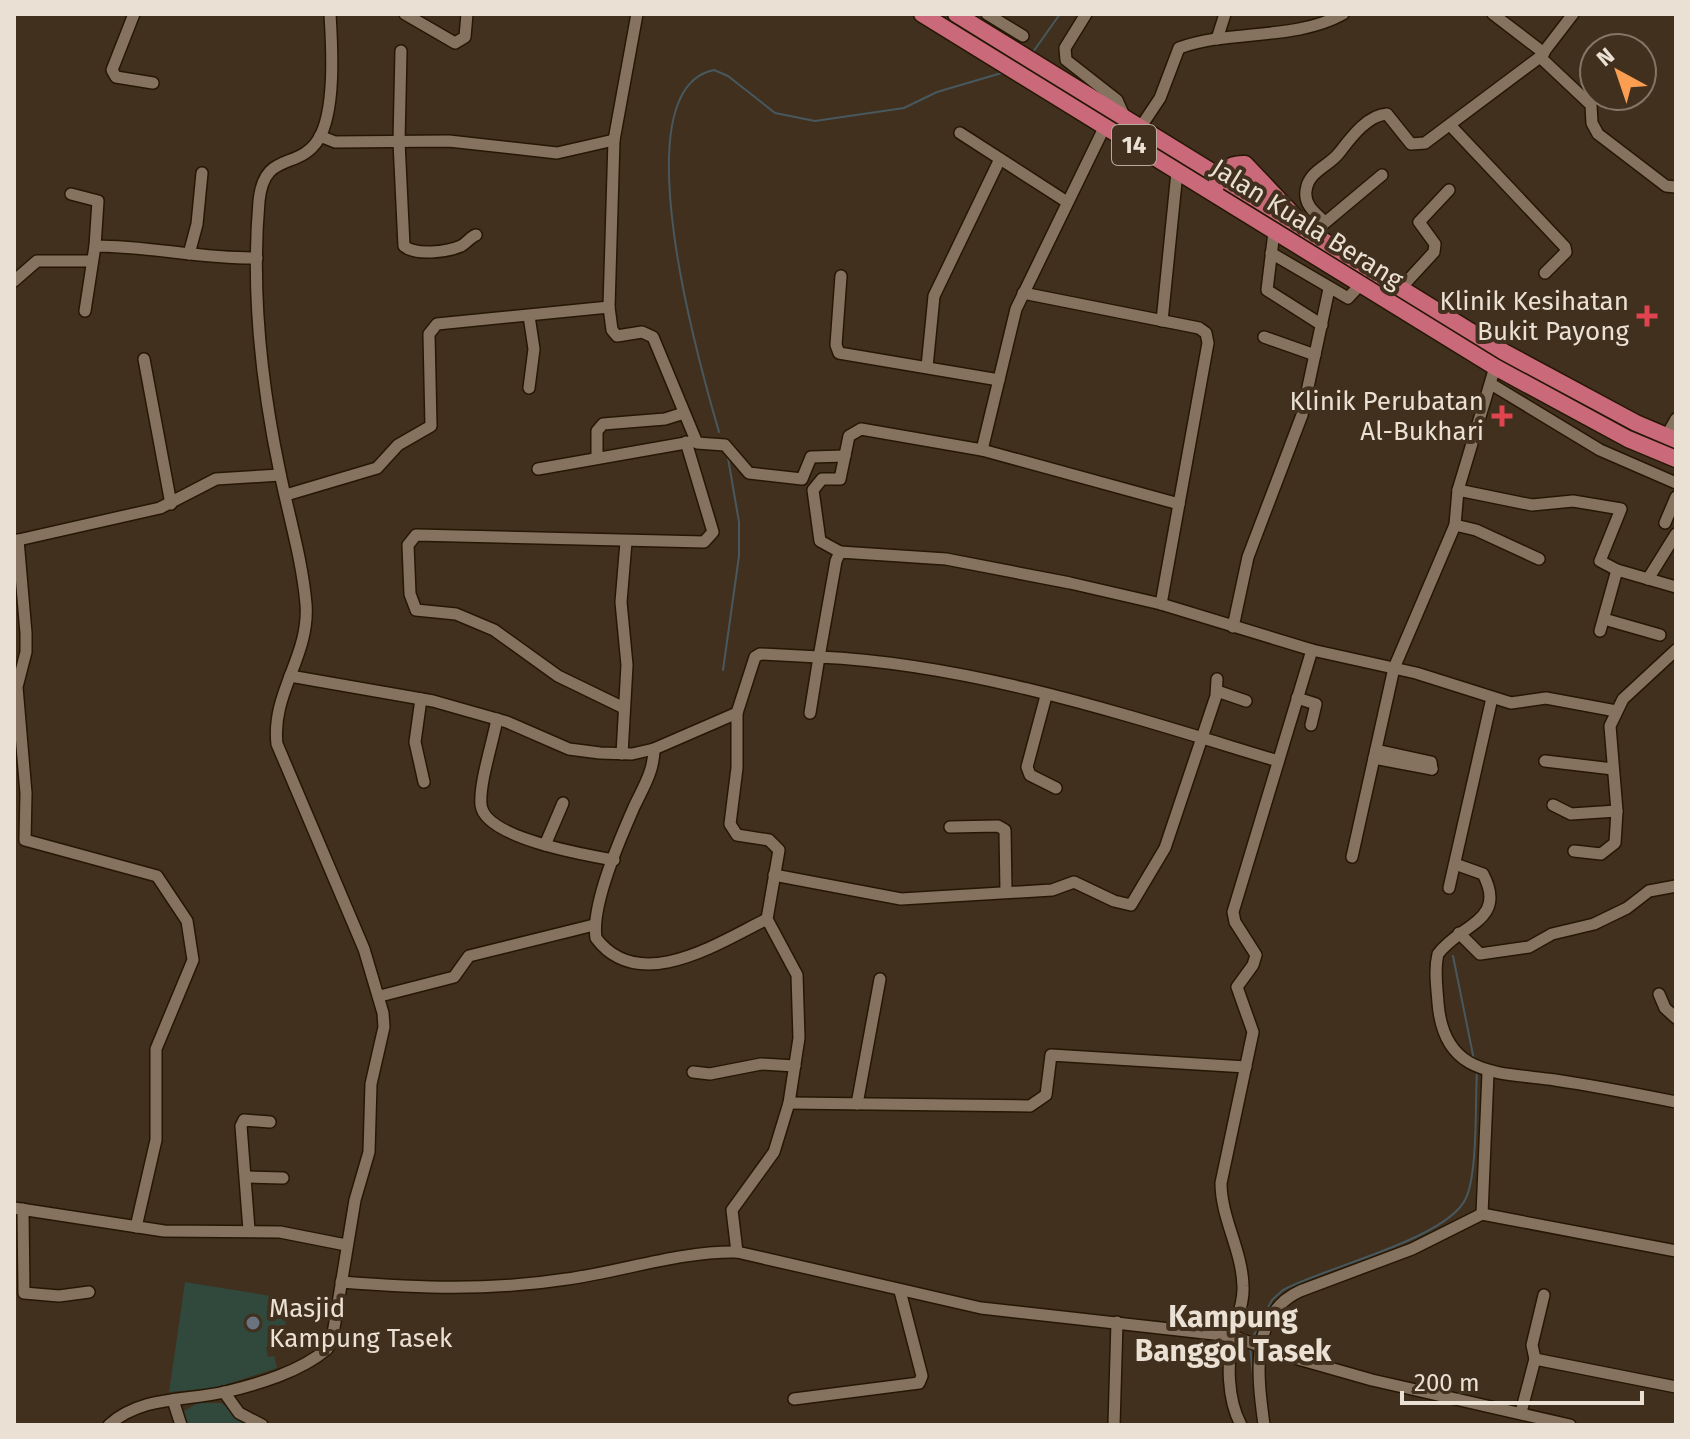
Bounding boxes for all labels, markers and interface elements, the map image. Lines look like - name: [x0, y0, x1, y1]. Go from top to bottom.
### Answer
- north arrow: [1578, 32, 1658, 112]
- text: N: [1591, 42, 1620, 72]
- road number: 14: [1112, 125, 1156, 165]
- street label: Jalan Kuala Berang: [1205, 153, 1409, 296]
- place label: Klinik Kesihatan Bukit Payong: [1439, 286, 1629, 347]
- marker: Klinik Kesihatan Bukit Payong: [1636, 305, 1658, 327]
- place label: Klinik Perubatan Al-Bukhari: [1289, 386, 1484, 447]
- marker: Klinik Perubatan Al-Bukhari: [1491, 405, 1513, 427]
- place label: Masjid Kampung Tasek: [269, 1293, 453, 1354]
- district label: Kampung Banggol Tasek: [1135, 1299, 1332, 1369]
- marker: Masjid Kampung Tasek: [244, 1314, 262, 1332]
- scale bar: [1402, 1355, 1642, 1405]
- text: 200 m: [1414, 1369, 1480, 1397]

